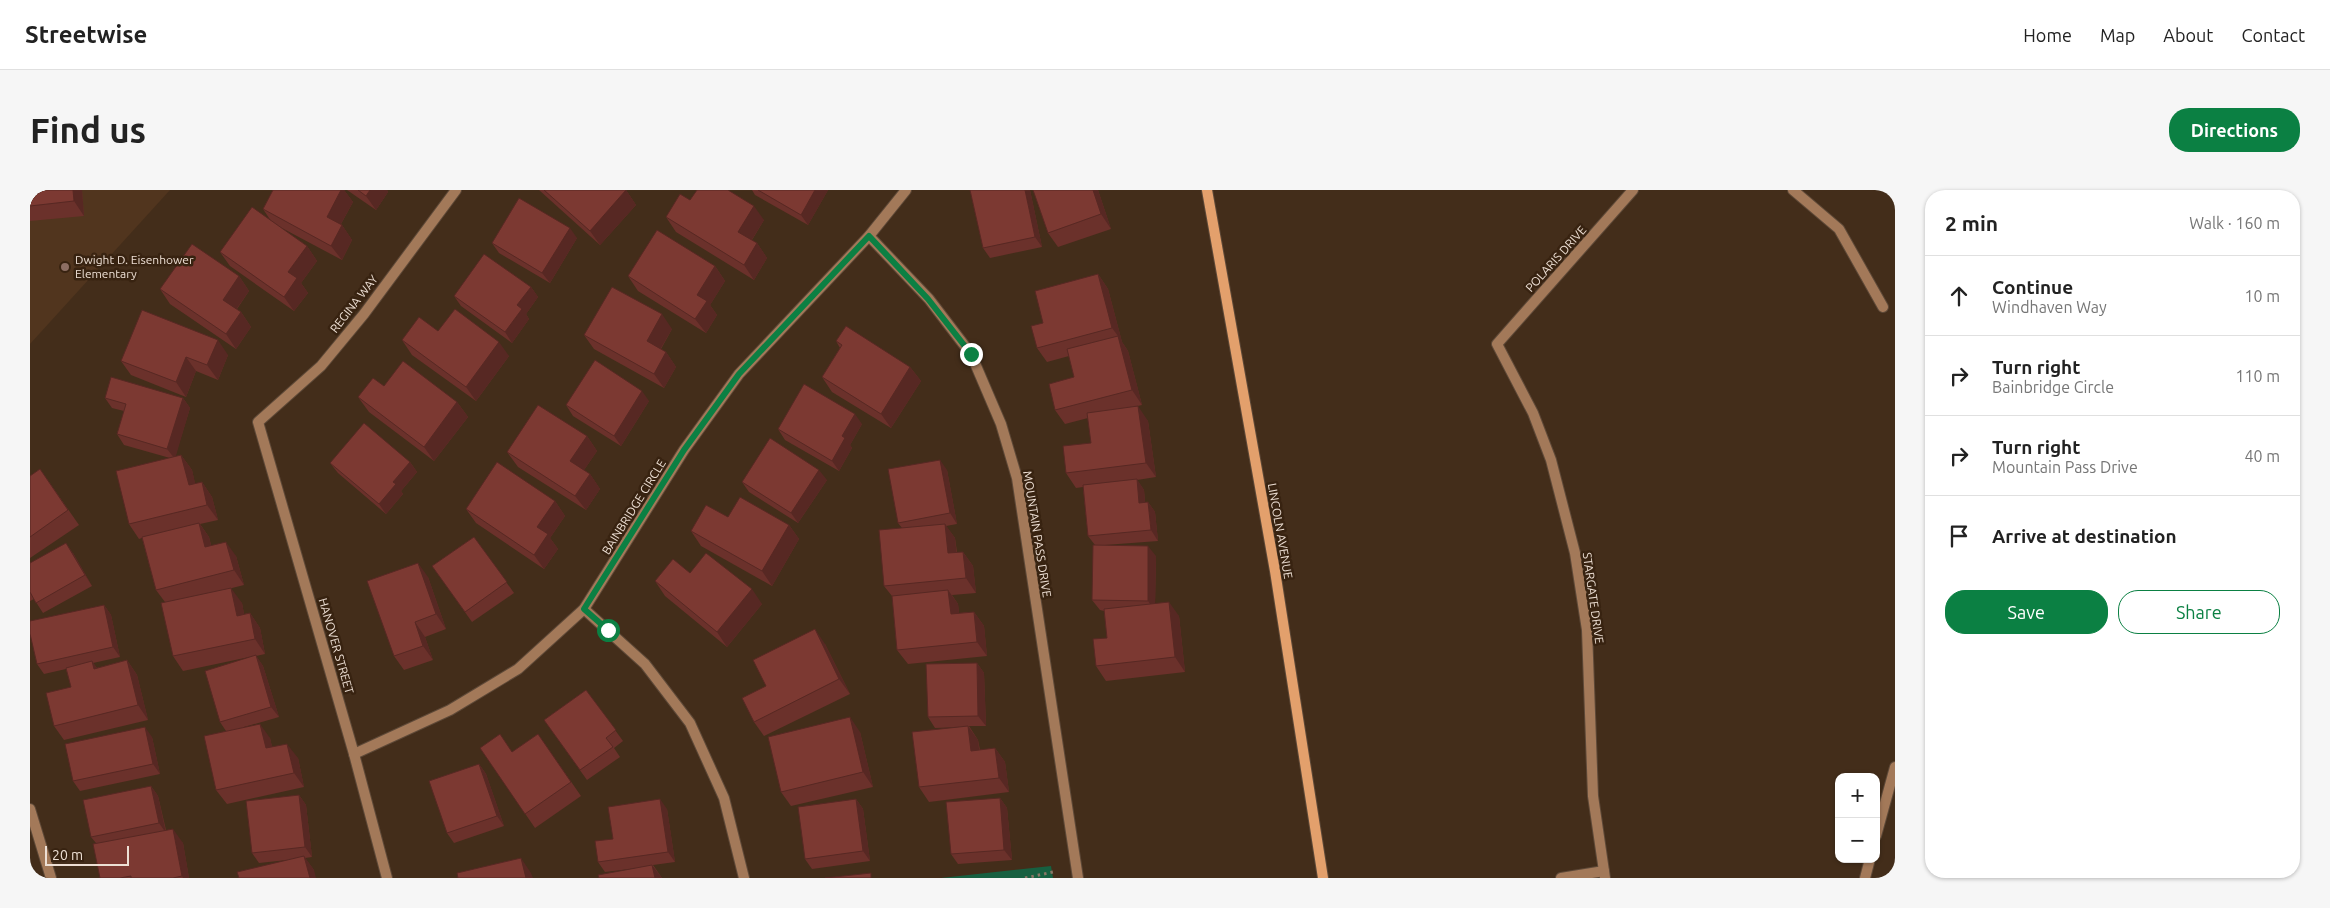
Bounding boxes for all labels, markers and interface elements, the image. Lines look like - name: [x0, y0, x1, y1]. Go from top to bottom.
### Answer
- text: Streetwise: [25, 21, 147, 48]
- text: Home: [2023, 25, 2072, 45]
- text: Map: [2100, 25, 2135, 45]
- text: About: [2163, 25, 2213, 45]
- text: Contact: [2241, 25, 2305, 45]
- button: Directions: [2169, 108, 2300, 152]
- text: Find us: [30, 110, 146, 150]
- text: 2 min: [1945, 211, 1998, 235]
- text: Walk · 160 m: [2189, 214, 2280, 232]
- street label: POLARIS DRIVE: [1523, 223, 1589, 294]
- place label: Dwight D. Eisenhower Elementary: [75, 253, 194, 280]
- marker: Dwight D. Eisenhower Elementary: [59, 261, 71, 273]
- street label: REGINA WAY: [327, 272, 380, 335]
- text: Continue: [1992, 276, 2073, 298]
- icon: ahead: [1945, 282, 1973, 310]
- text: 10 m: [2244, 287, 2280, 305]
- text: Windhaven Way: [1992, 298, 2107, 316]
- route end: [960, 343, 983, 366]
- text: Turn right: [1992, 356, 2080, 378]
- icon: right: [1945, 362, 1973, 390]
- text: 110 m: [2235, 367, 2280, 385]
- text: Bainbridge Circle: [1992, 378, 2114, 396]
- text: Turn right: [1992, 436, 2080, 458]
- icon: right: [1945, 442, 1973, 470]
- text: 40 m: [2244, 447, 2280, 465]
- street label: BAINBRIDGE CIRCLE: [599, 457, 668, 556]
- text: Mountain Pass Drive: [1992, 458, 2138, 476]
- street label: MOUNTAIN PASS DRIVE: [1021, 470, 1054, 598]
- street label: LINCOLN AVENUE: [1266, 482, 1295, 580]
- icon: arrive: [1945, 522, 1973, 550]
- text: Arrive at destination: [1992, 525, 2177, 547]
- street label: STARGATE DRIVE: [1581, 551, 1606, 645]
- button: Save: [1945, 590, 2108, 634]
- button: Share: [2118, 590, 2280, 634]
- street label: HANOVER STREET: [317, 596, 356, 696]
- route start: [597, 619, 620, 642]
- map controls: [1835, 773, 1880, 863]
- button: +: [1835, 773, 1880, 818]
- button: −: [1835, 818, 1880, 863]
- scale bar: [45, 843, 129, 866]
- text: 20 m: [52, 847, 83, 863]

